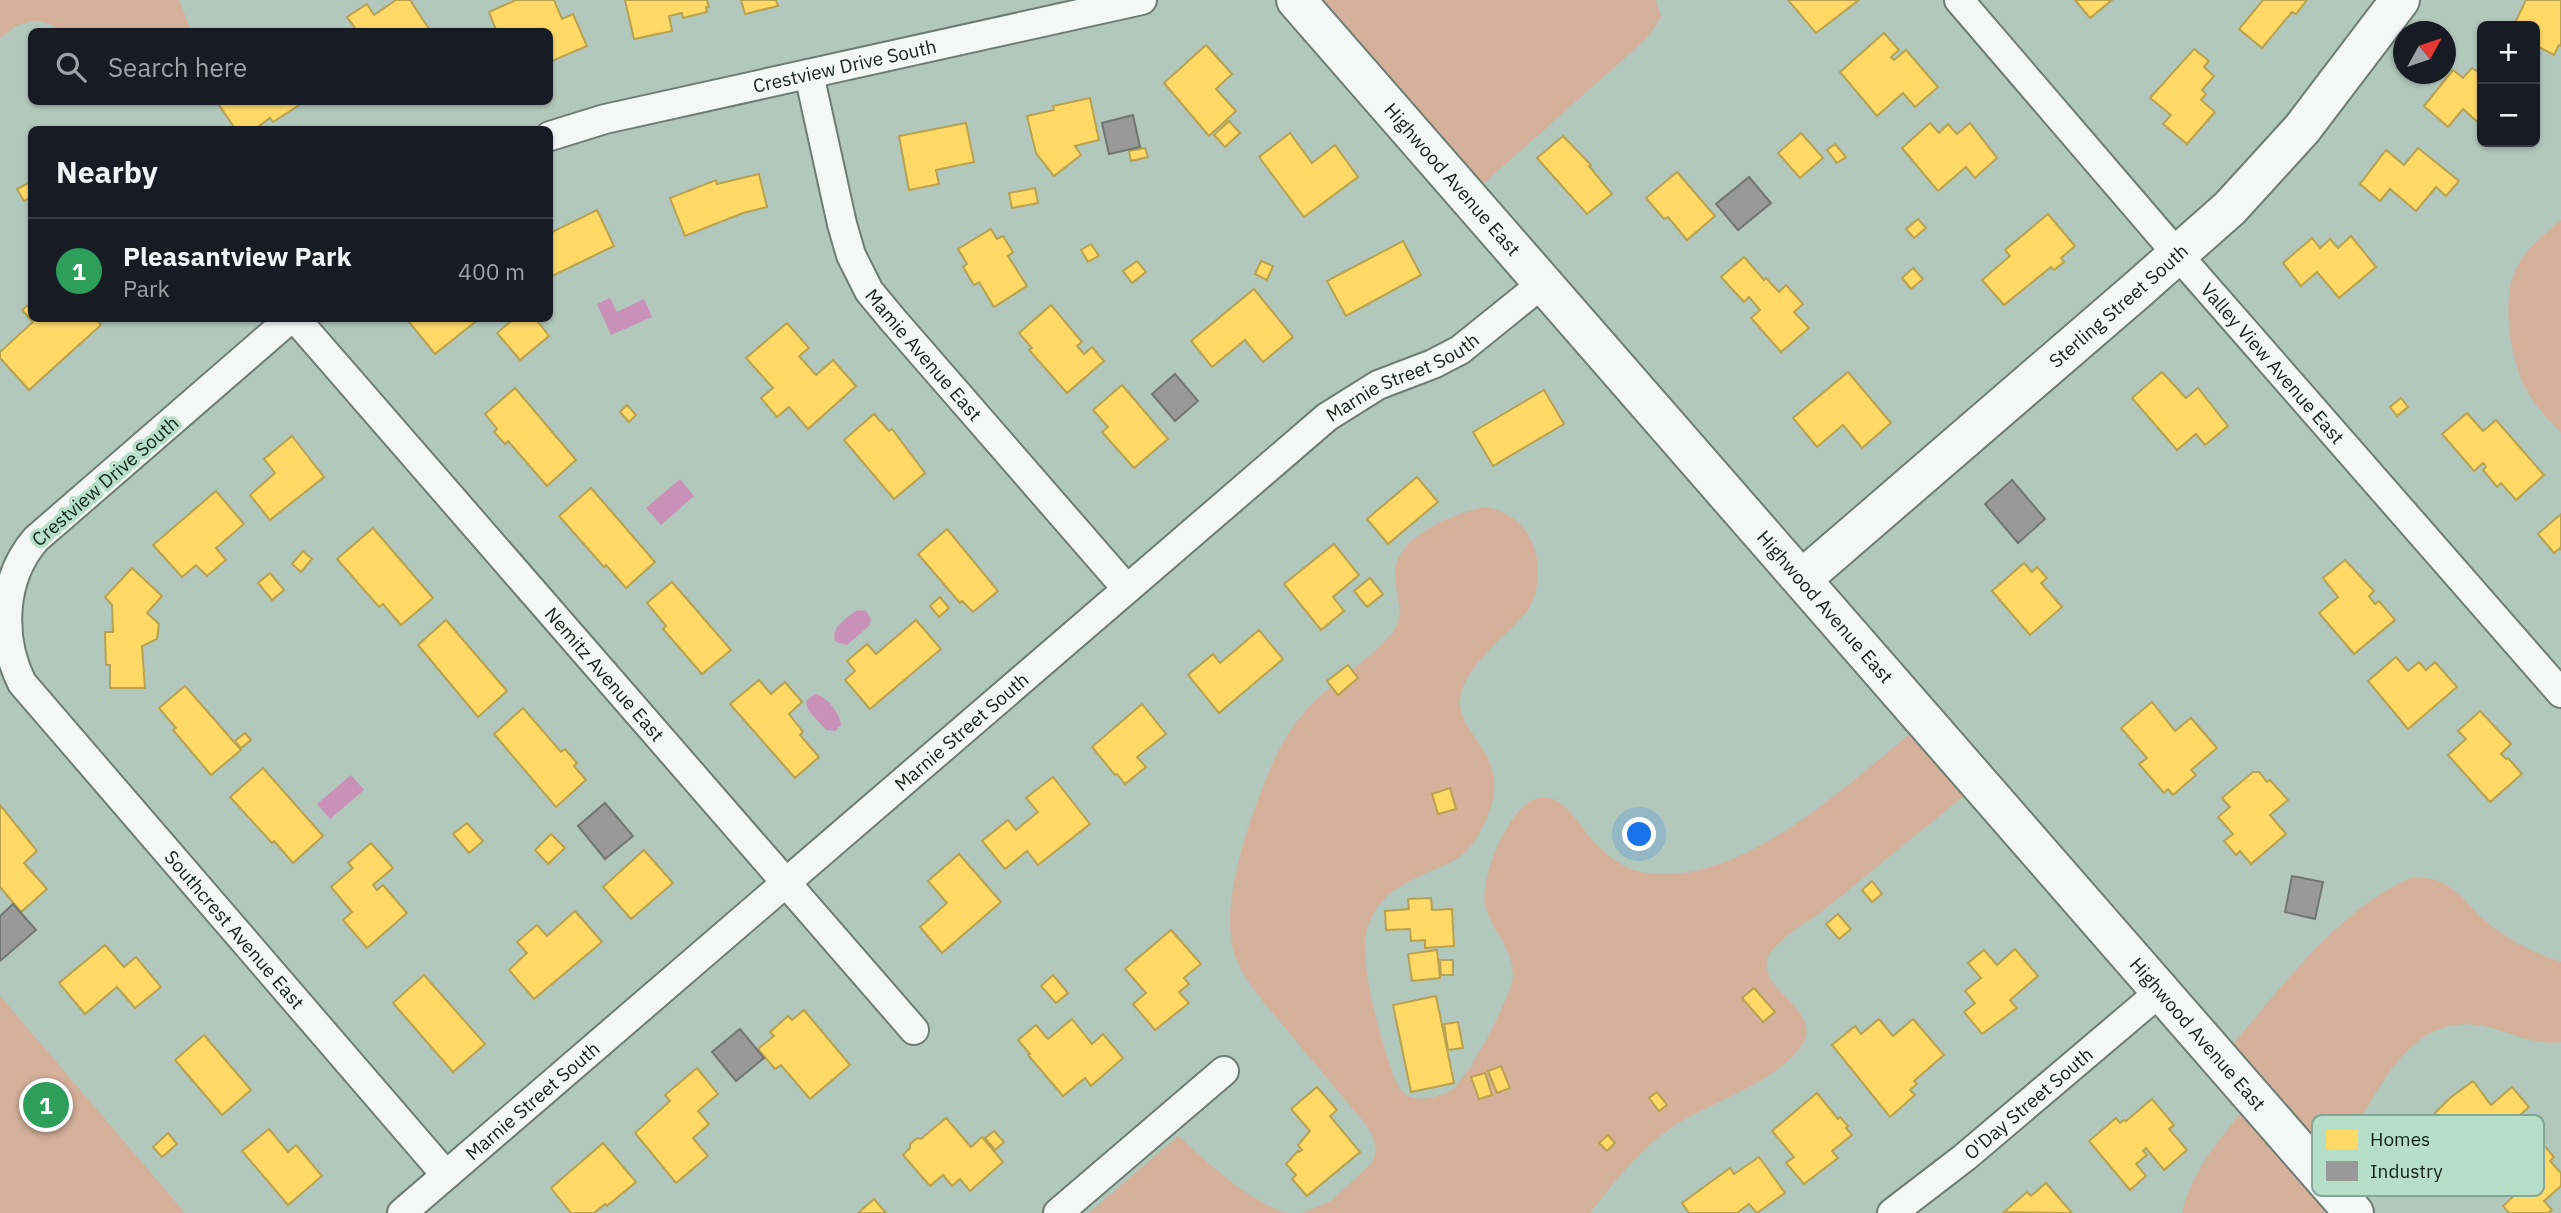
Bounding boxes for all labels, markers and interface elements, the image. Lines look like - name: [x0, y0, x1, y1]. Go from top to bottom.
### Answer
- north arrow: [2393, 21, 2456, 84]
- map controls: [2477, 21, 2540, 147]
- button: +: [2477, 21, 2540, 84]
- search box: [28, 28, 553, 105]
- street label: Crestview Drive South: [751, 34, 939, 98]
- icon: search: [52, 48, 90, 86]
- text: Search here: [108, 50, 247, 84]
- button: −: [2477, 84, 2540, 147]
- street label: Highwood Avenue East: [1379, 98, 1526, 261]
- text: Nearby: [56, 152, 158, 191]
- text: Pleasantview Park: [123, 239, 352, 273]
- street label: Sterling Street South: [2044, 239, 2193, 373]
- text: 1: [72, 256, 86, 286]
- text: 400 m: [458, 256, 525, 286]
- text: Park: [123, 273, 170, 303]
- street label: Valley View Avenue East: [2196, 278, 2350, 449]
- street label: Mamie Avenue East: [860, 284, 987, 426]
- street label: Marnie Street South: [1321, 327, 1484, 427]
- street label: Crestview Drive South: [27, 411, 183, 551]
- street label: Highwood Avenue East: [1752, 525, 1898, 688]
- street label: Nemitz Avenue East: [540, 602, 670, 746]
- street label: Marnie Street South: [889, 667, 1034, 796]
- your location: [1622, 817, 1656, 851]
- street label: Southcrest Avenue East: [159, 845, 310, 1014]
- street label: Highwood Avenue East: [2125, 953, 2271, 1115]
- street label: Marnie Street South: [460, 1036, 604, 1165]
- street label: O'Day Street South: [1959, 1042, 2098, 1165]
- pin: 1: [23, 1079, 69, 1131]
- legend: [2312, 1115, 2544, 1196]
- text: Homes: [2370, 1127, 2430, 1151]
- text: Industry: [2370, 1159, 2443, 1183]

